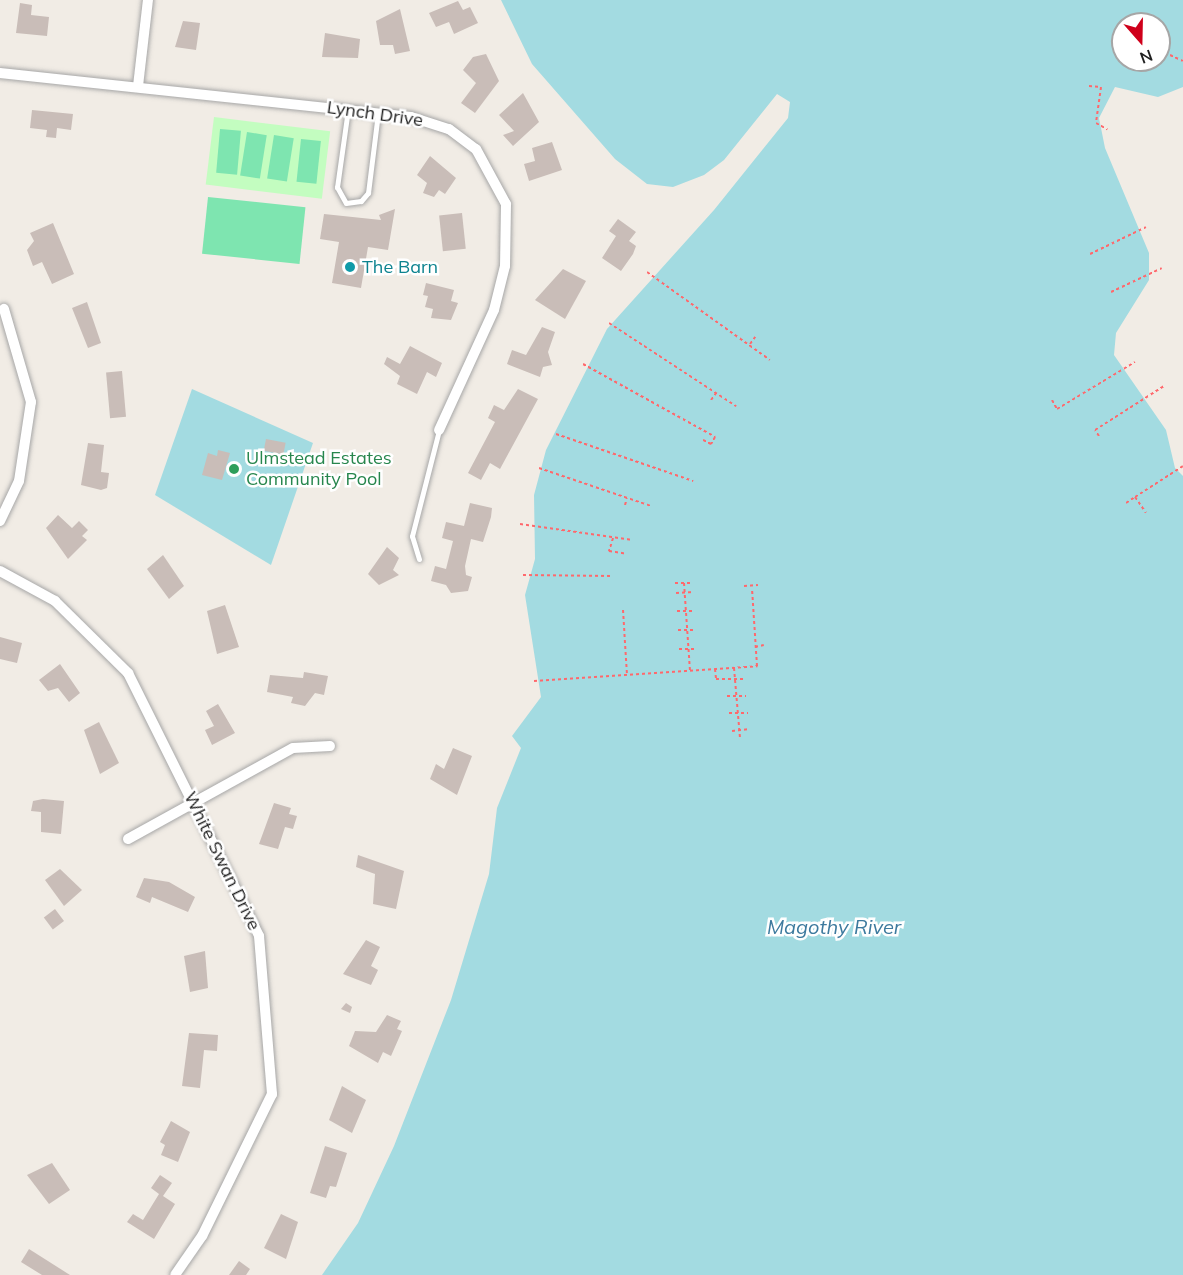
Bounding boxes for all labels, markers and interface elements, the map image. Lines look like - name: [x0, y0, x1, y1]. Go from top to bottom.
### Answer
- north arrow: [1111, 12, 1171, 72]
- text: N: [1137, 46, 1156, 69]
- street label: Lynch Drive: [326, 97, 424, 131]
- place label: The Barn: [362, 256, 438, 278]
- marker: The Barn: [343, 260, 357, 274]
- place label: Ulmstead Estates Community Pool: [246, 448, 392, 490]
- marker: Ulmstead Estates Community Pool: [227, 462, 241, 476]
- street label: White Swan Drive: [179, 788, 265, 934]
- water label: Magothy River: [767, 914, 901, 938]

